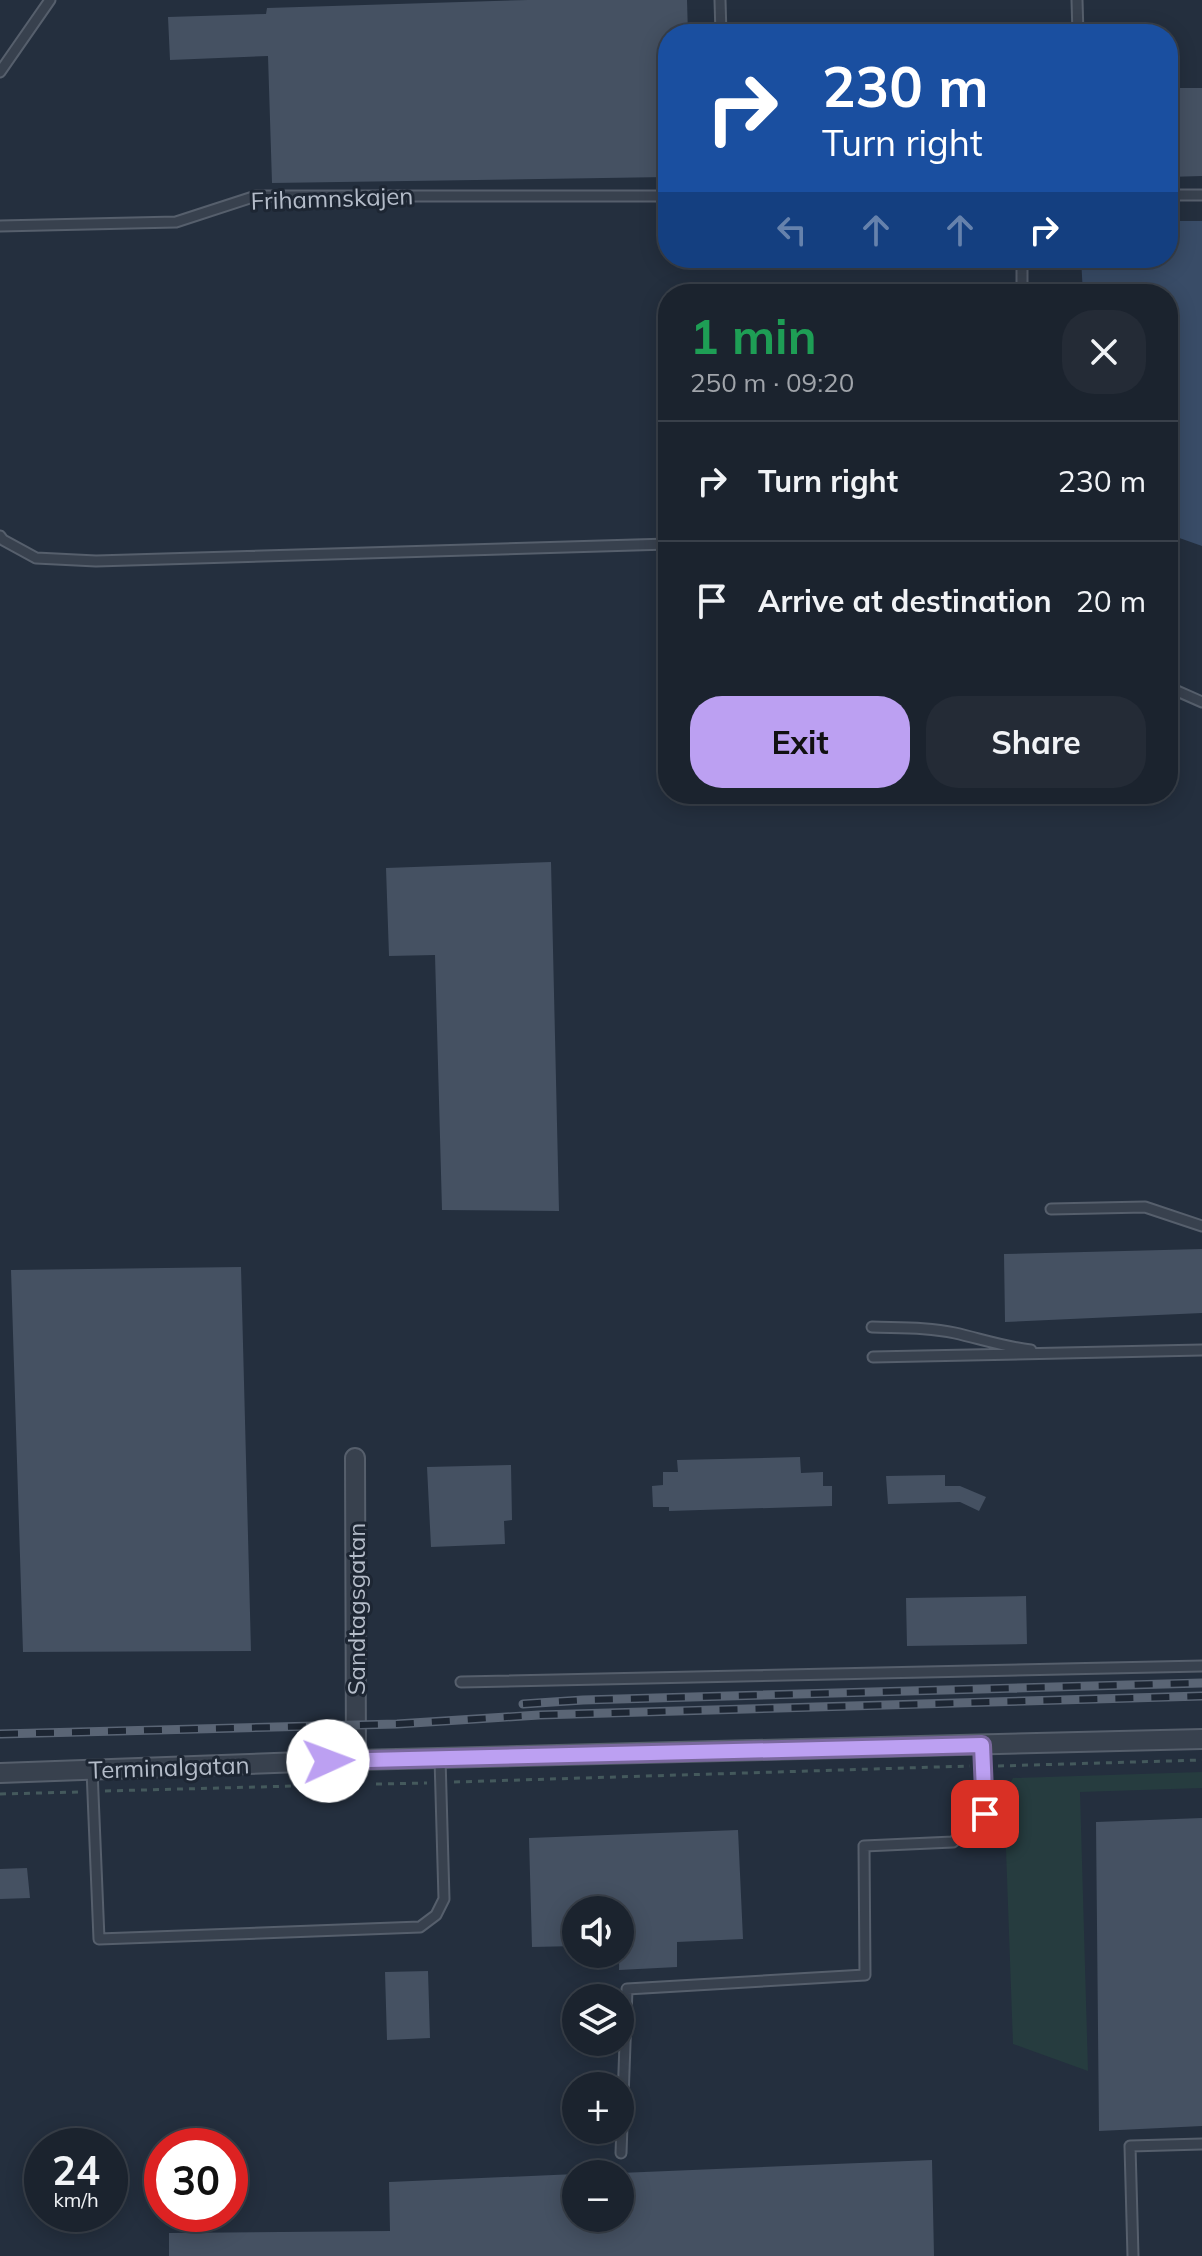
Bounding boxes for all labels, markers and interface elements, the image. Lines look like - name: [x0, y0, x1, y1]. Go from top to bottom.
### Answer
- text: 230 m: [822, 51, 989, 121]
- icon: right: [690, 56, 794, 160]
- text: Turn right: [822, 120, 983, 165]
- street label: Frihamnskajen: [250, 180, 414, 216]
- icon: left: [770, 208, 814, 252]
- icon: ahead: [854, 208, 898, 252]
- icon: ahead: [938, 208, 982, 252]
- icon: right: [1022, 208, 1066, 252]
- text: 1 min: [690, 306, 817, 366]
- button: close: [1062, 310, 1146, 394]
- text: 250 m · 09:20: [690, 366, 854, 399]
- icon: right: [690, 459, 734, 503]
- text: Turn right: [758, 462, 898, 500]
- text: 230 m: [1058, 462, 1146, 500]
- icon: arrive: [690, 579, 734, 623]
- text: Arrive at destination: [758, 582, 1052, 620]
- text: 20 m: [1076, 582, 1146, 620]
- button: Exit: [690, 696, 910, 788]
- button: Share: [926, 696, 1146, 788]
- street label: Sandtagsgatan: [341, 1523, 371, 1695]
- position arrow: [286, 1719, 370, 1803]
- street label: Terminalgatan: [88, 1749, 250, 1785]
- pin: [951, 1780, 1019, 1848]
- icon: arrive: [963, 1792, 1007, 1836]
- map controls: [562, 1896, 634, 2232]
- button: sound: [562, 1896, 634, 1968]
- button: layers: [562, 1984, 634, 2056]
- button: +: [562, 2072, 634, 2144]
- speed limit sign: 30: [144, 2128, 248, 2232]
- text: 24: [52, 2145, 100, 2195]
- button: −: [562, 2160, 634, 2232]
- text: km/h: [53, 2187, 99, 2212]

